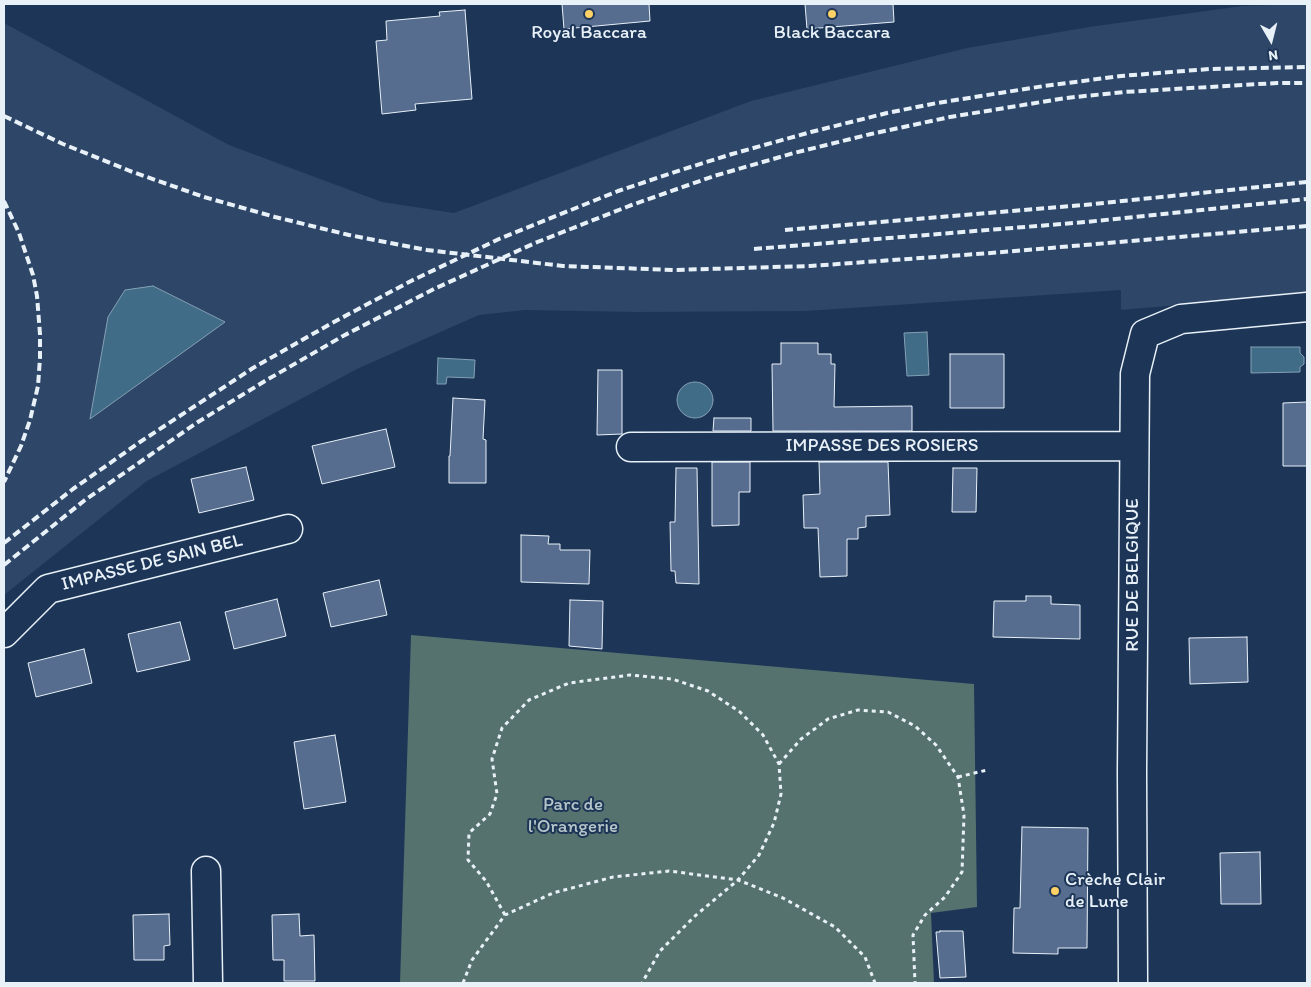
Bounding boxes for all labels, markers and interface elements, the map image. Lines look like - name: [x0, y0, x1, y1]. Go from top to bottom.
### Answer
- marker: Royal Baccara: [583, 8, 595, 20]
- marker: Black Baccara: [826, 8, 838, 20]
- north arrow: [1246, 15, 1296, 65]
- place label: Royal Baccara: [531, 22, 647, 44]
- place label: Black Baccara: [774, 22, 890, 44]
- text: N: [1267, 46, 1279, 64]
- street label: IMPASSE DES ROSIERS: [786, 435, 978, 457]
- street label: RUE DE BELGIQUE: [1122, 498, 1144, 652]
- street label: IMPASSE DE SAIN BEL: [59, 529, 245, 597]
- park label: Parc de l'Orangerie: [528, 794, 618, 838]
- place label: Crèche Clair de Lune: [1065, 869, 1165, 913]
- marker: Crèche Clair de Lune: [1049, 885, 1061, 897]

